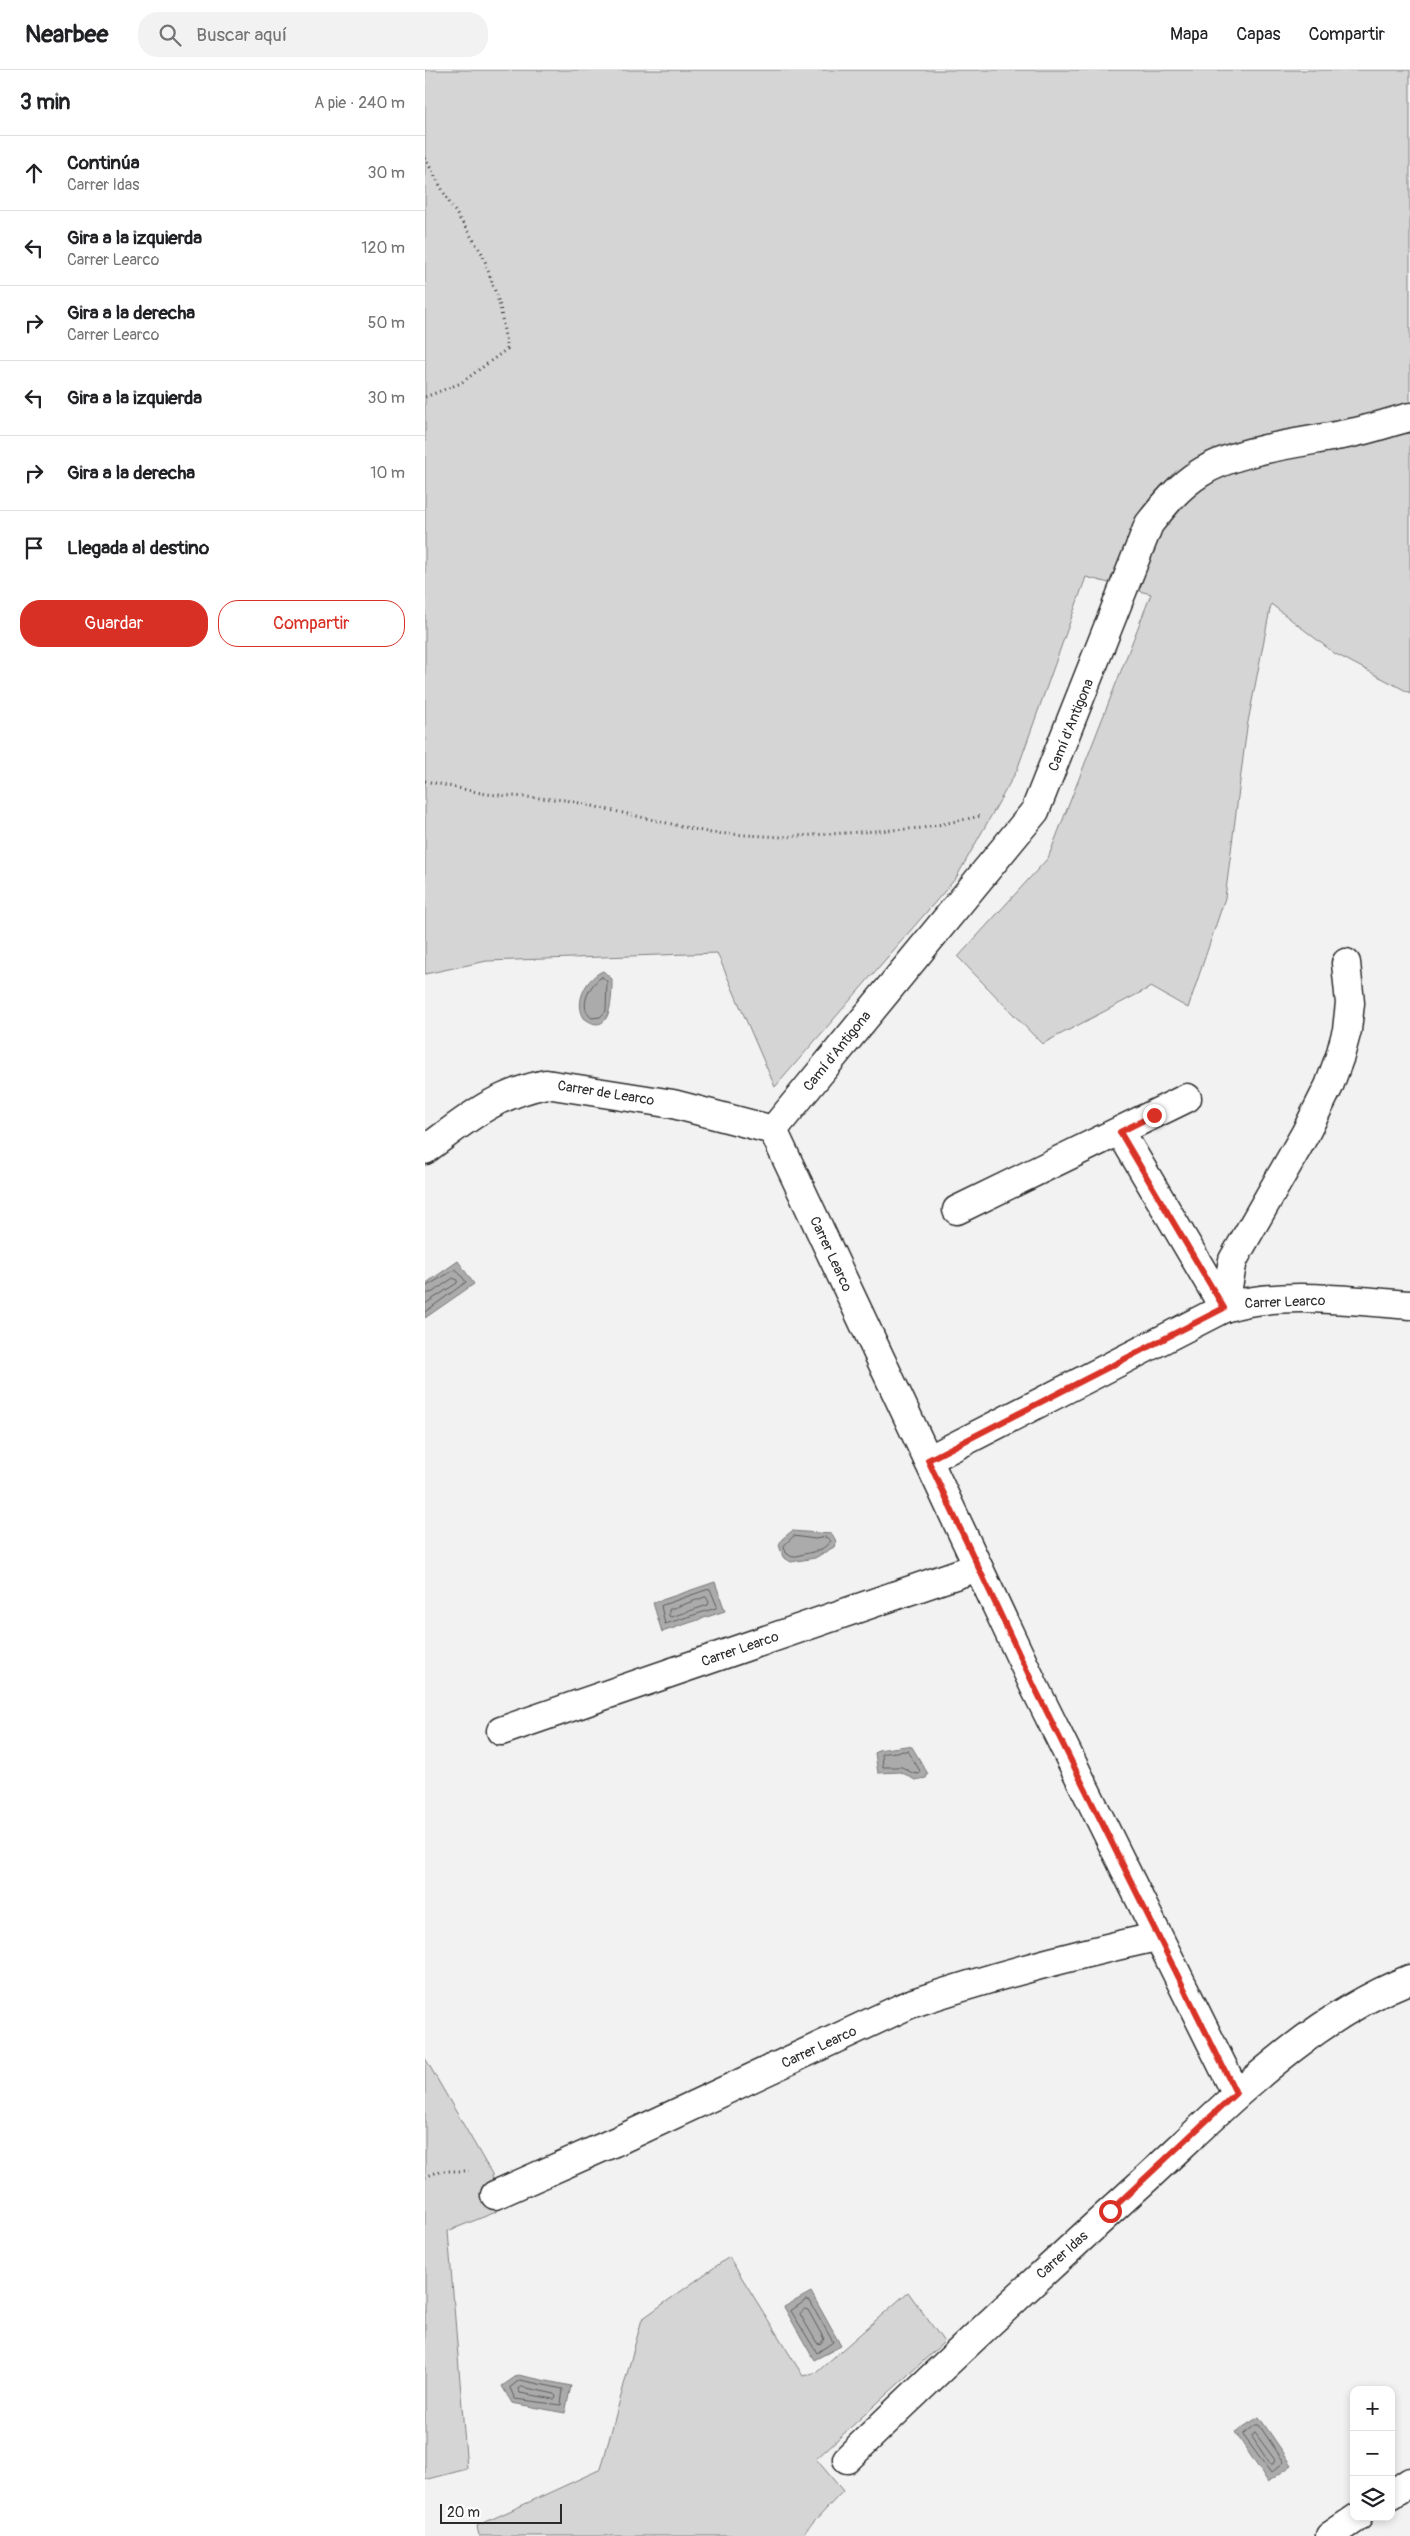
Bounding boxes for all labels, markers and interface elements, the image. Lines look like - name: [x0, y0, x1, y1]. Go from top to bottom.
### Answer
- search box: [138, 12, 488, 57]
- text: Nearbee: [25, 20, 108, 49]
- icon: search: [156, 21, 184, 49]
- text: Buscar aquí: [196, 23, 287, 47]
- text: Mapa: [1170, 23, 1208, 46]
- text: Capas: [1236, 23, 1281, 46]
- text: Compartir: [1309, 23, 1385, 46]
- text: 3 min: [20, 89, 70, 116]
- text: A pie · 240 m: [314, 93, 405, 113]
- text: Continúa: [67, 151, 140, 175]
- icon: ahead: [20, 159, 48, 187]
- text: 30 m: [367, 163, 405, 183]
- text: Carrer Idas: [67, 175, 139, 195]
- text: Gira a la izquierda: [67, 226, 202, 250]
- icon: left: [20, 234, 48, 262]
- text: 120 m: [361, 238, 405, 258]
- text: Carrer Learco: [67, 250, 159, 270]
- text: Gira a la derecha: [67, 301, 195, 325]
- icon: right: [20, 309, 48, 337]
- text: 50 m: [368, 313, 405, 333]
- text: Carrer Learco: [67, 325, 159, 345]
- icon: left: [20, 384, 48, 412]
- text: Gira a la izquierda: [67, 386, 202, 410]
- text: 30 m: [367, 388, 405, 408]
- icon: right: [20, 459, 48, 487]
- text: Gira a la derecha: [67, 461, 195, 485]
- text: 10 m: [370, 463, 405, 483]
- icon: arrive: [20, 534, 48, 562]
- text: Llegada al destino: [67, 536, 209, 560]
- button: Guardar: [20, 600, 208, 647]
- button: Compartir: [218, 600, 405, 647]
- street label: Camí d'Antigona: [1045, 676, 1097, 774]
- street label: Camí d'Antigona: [800, 1008, 874, 1094]
- street label: Carrer de Learco: [556, 1077, 656, 1109]
- route end: [1143, 1104, 1166, 1127]
- street label: Carrer Learco: [806, 1214, 856, 1295]
- street label: Carrer Learco: [1244, 1292, 1326, 1312]
- street label: Carrer Learco: [699, 1628, 781, 1670]
- street label: Carrer Learco: [779, 2022, 860, 2072]
- route start: [1099, 2200, 1122, 2223]
- street label: Carrer Idas: [1033, 2227, 1092, 2283]
- map controls: [1350, 2386, 1395, 2521]
- button: +: [1350, 2386, 1395, 2431]
- button: −: [1350, 2431, 1395, 2476]
- button: layers: [1350, 2476, 1395, 2521]
- scale bar: [440, 2501, 563, 2524]
- text: 20 m: [447, 2504, 480, 2521]

